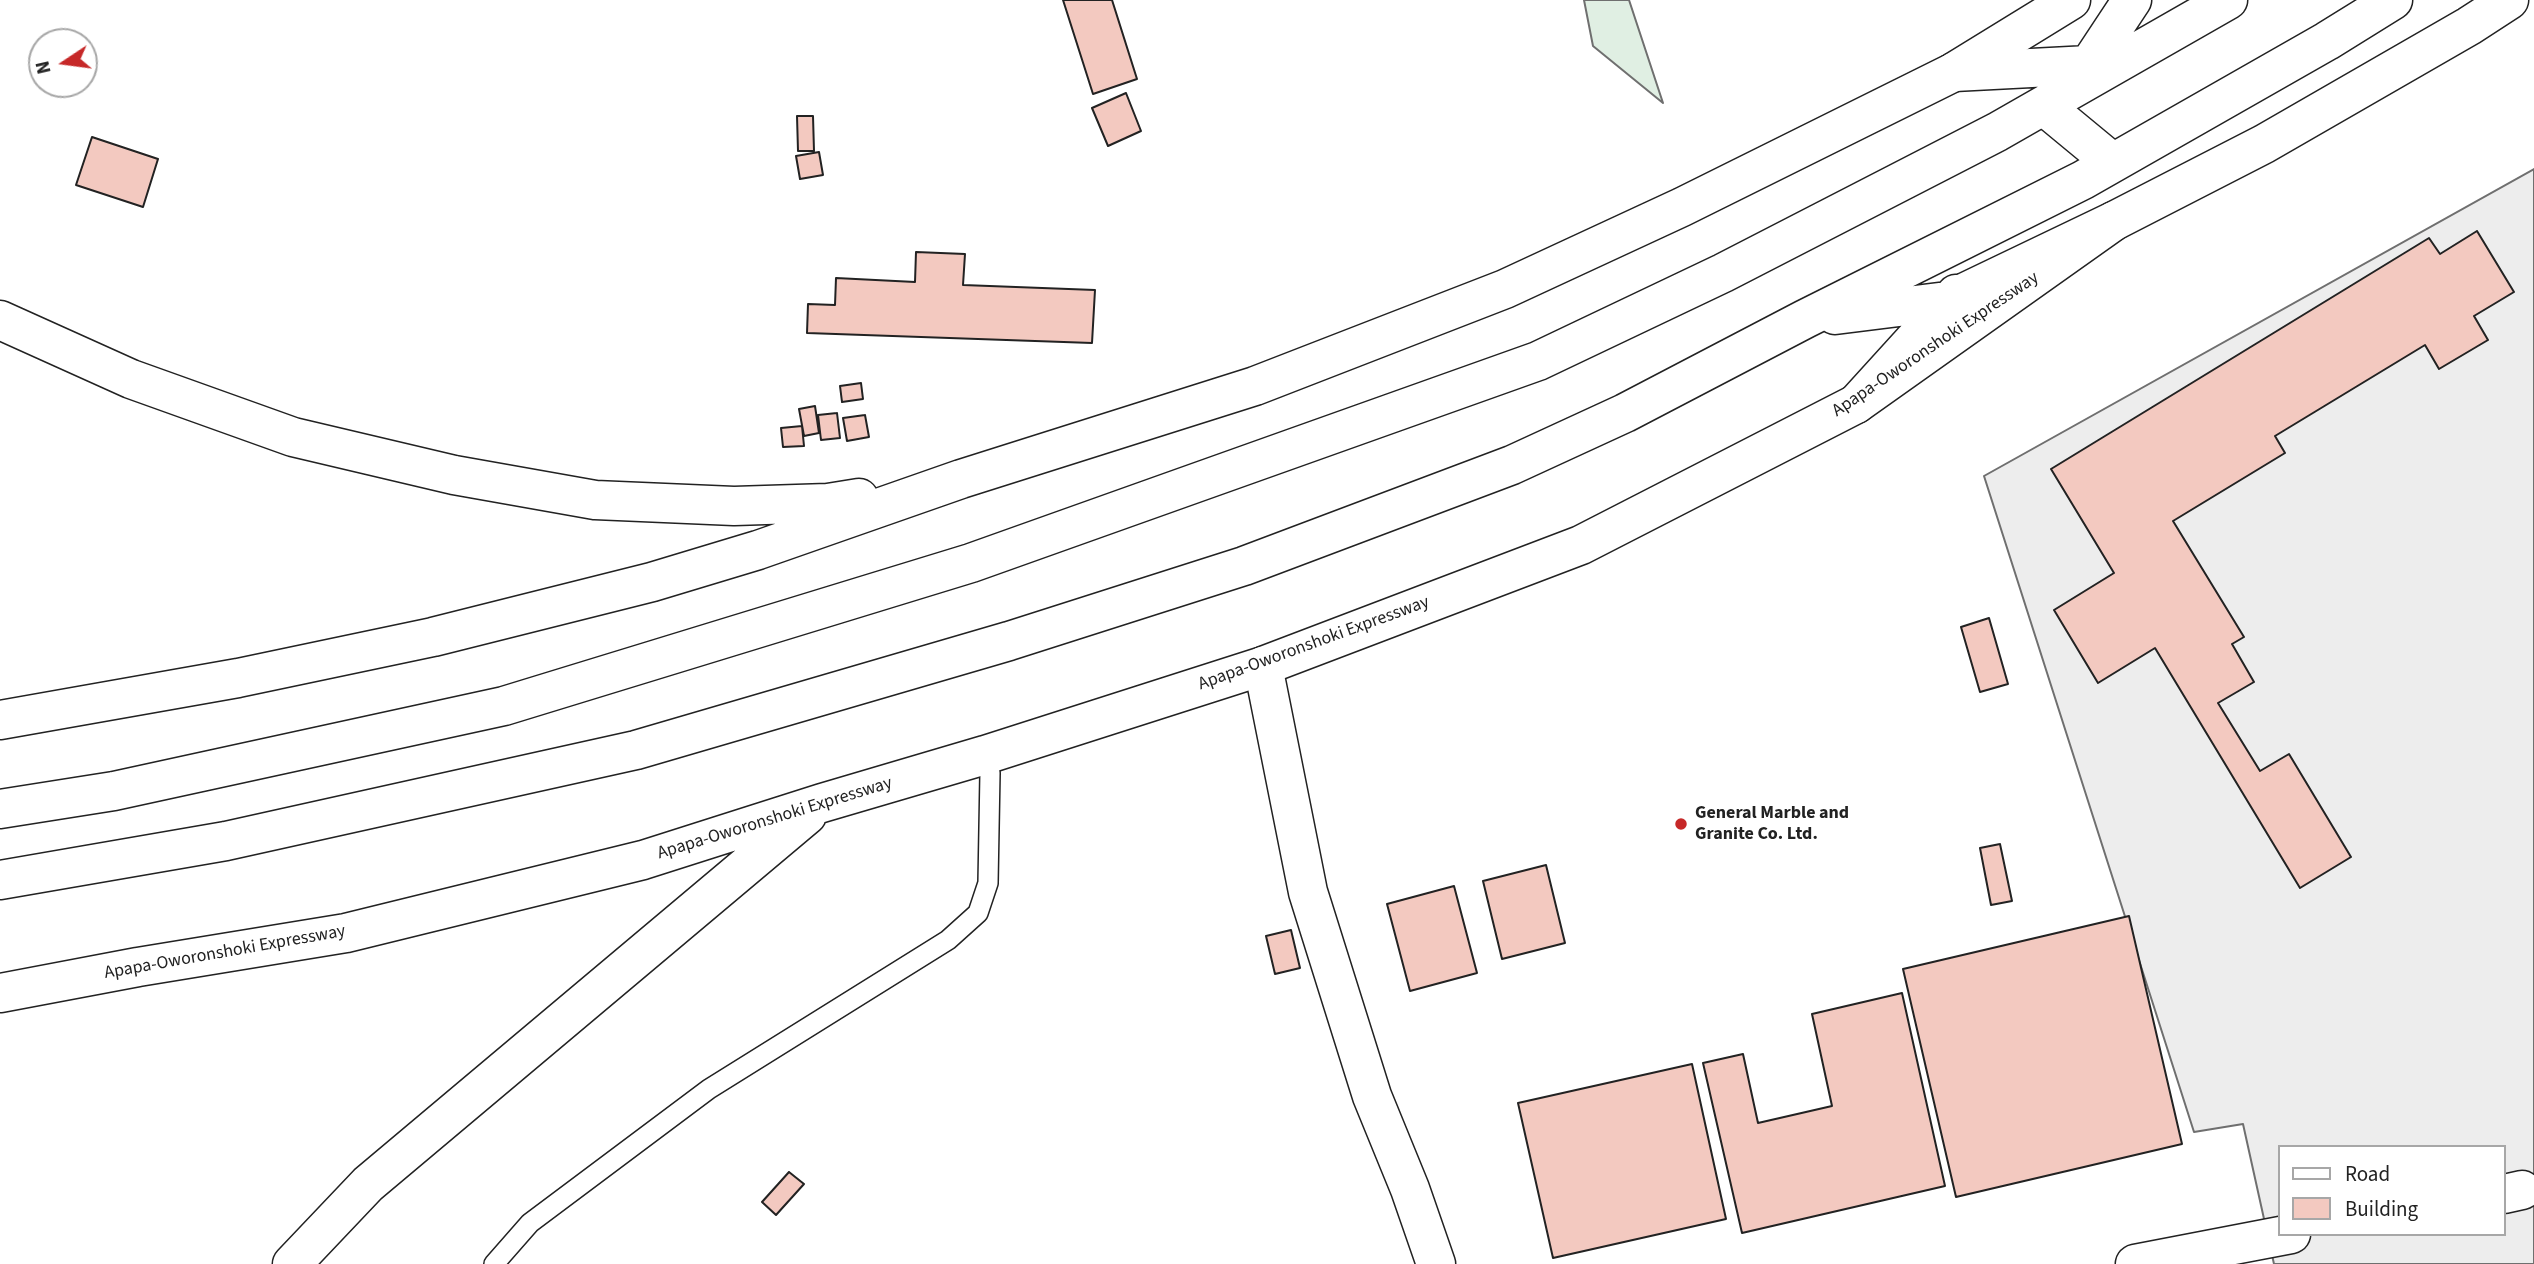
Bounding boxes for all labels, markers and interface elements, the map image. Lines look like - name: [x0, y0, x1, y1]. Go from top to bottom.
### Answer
- north arrow: [28, 28, 98, 98]
- text: N: [29, 58, 59, 77]
- street label: Apapa-Oworonshoki Expressway: [1829, 268, 2043, 422]
- street label: Apapa-Oworonshoki Expressway: [1195, 592, 1433, 696]
- street label: Apapa-Oworonshoki Expressway: [655, 773, 895, 865]
- place label: General Marble and Granite Co. Ltd.: [1695, 803, 1849, 846]
- marker: General Marble and Granite Co. Ltd.: [1673, 816, 1689, 832]
- street label: Apapa-Oworonshoki Expressway: [103, 921, 347, 985]
- legend: [2278, 1145, 2506, 1236]
- text: Road: [2345, 1159, 2390, 1189]
- text: Building: [2345, 1194, 2418, 1224]

